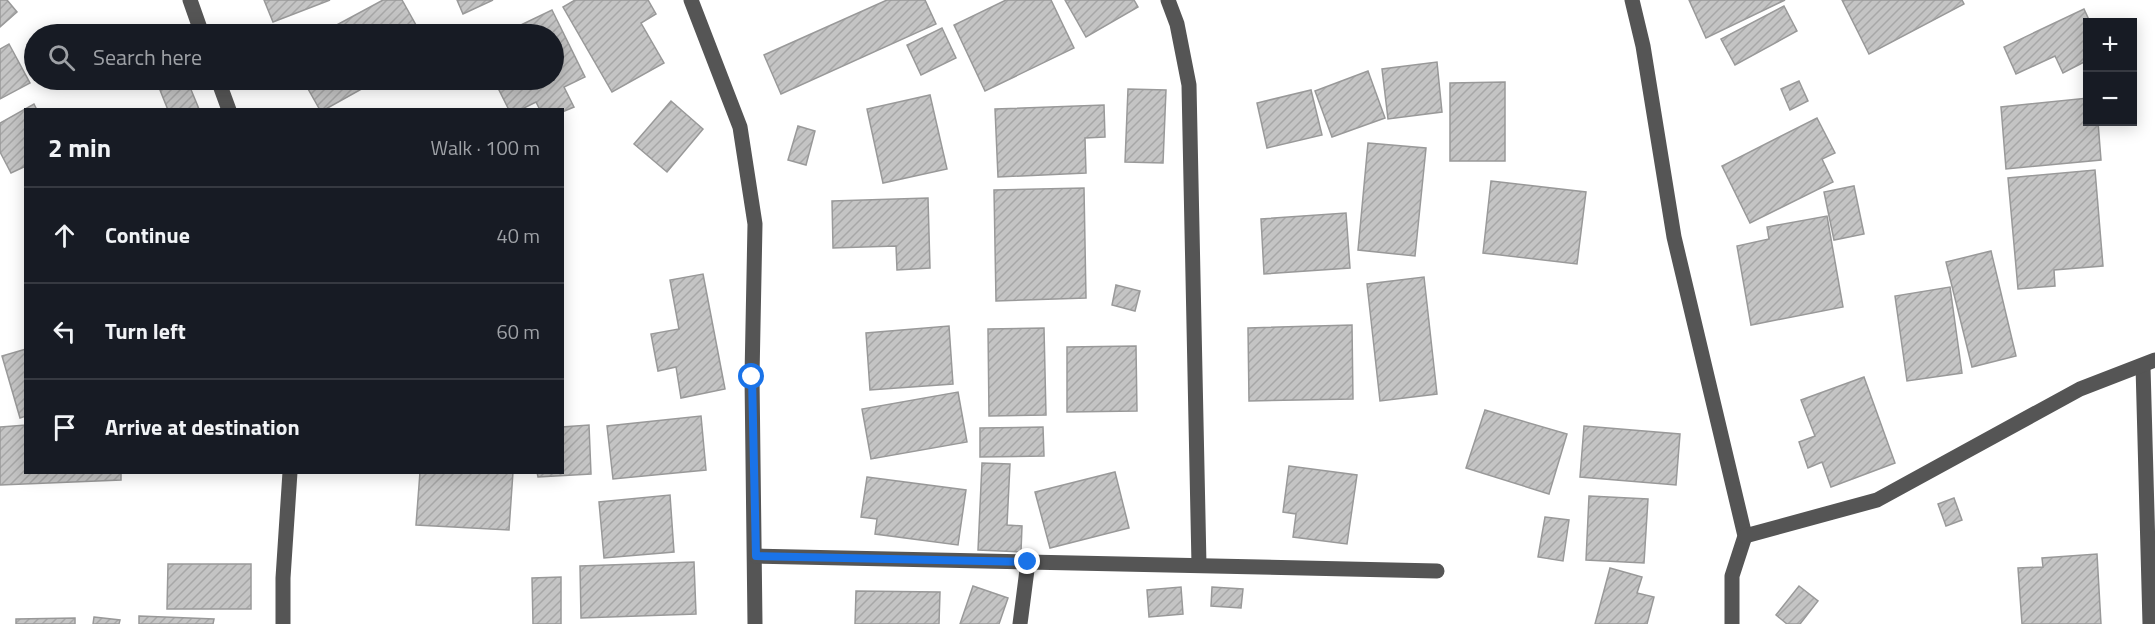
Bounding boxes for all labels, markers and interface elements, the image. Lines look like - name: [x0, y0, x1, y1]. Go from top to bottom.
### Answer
- map controls: [2083, 18, 2137, 126]
- button: +: [2083, 18, 2137, 72]
- search box: [24, 24, 564, 90]
- text: Search here: [93, 40, 202, 74]
- icon: search: [45, 41, 78, 74]
- button: −: [2083, 72, 2137, 126]
- text: 2 min: [48, 128, 111, 167]
- text: Walk · 100 m: [431, 132, 540, 163]
- text: Continue: [105, 218, 190, 252]
- icon: ahead: [48, 219, 81, 252]
- text: 40 m: [496, 220, 540, 251]
- text: Turn left: [105, 314, 186, 348]
- icon: left: [48, 315, 81, 348]
- text: 60 m: [496, 316, 540, 347]
- route start: [738, 363, 764, 389]
- text: Arrive at destination: [105, 410, 300, 444]
- icon: arrive: [48, 411, 81, 444]
- route end: [1014, 548, 1040, 574]

